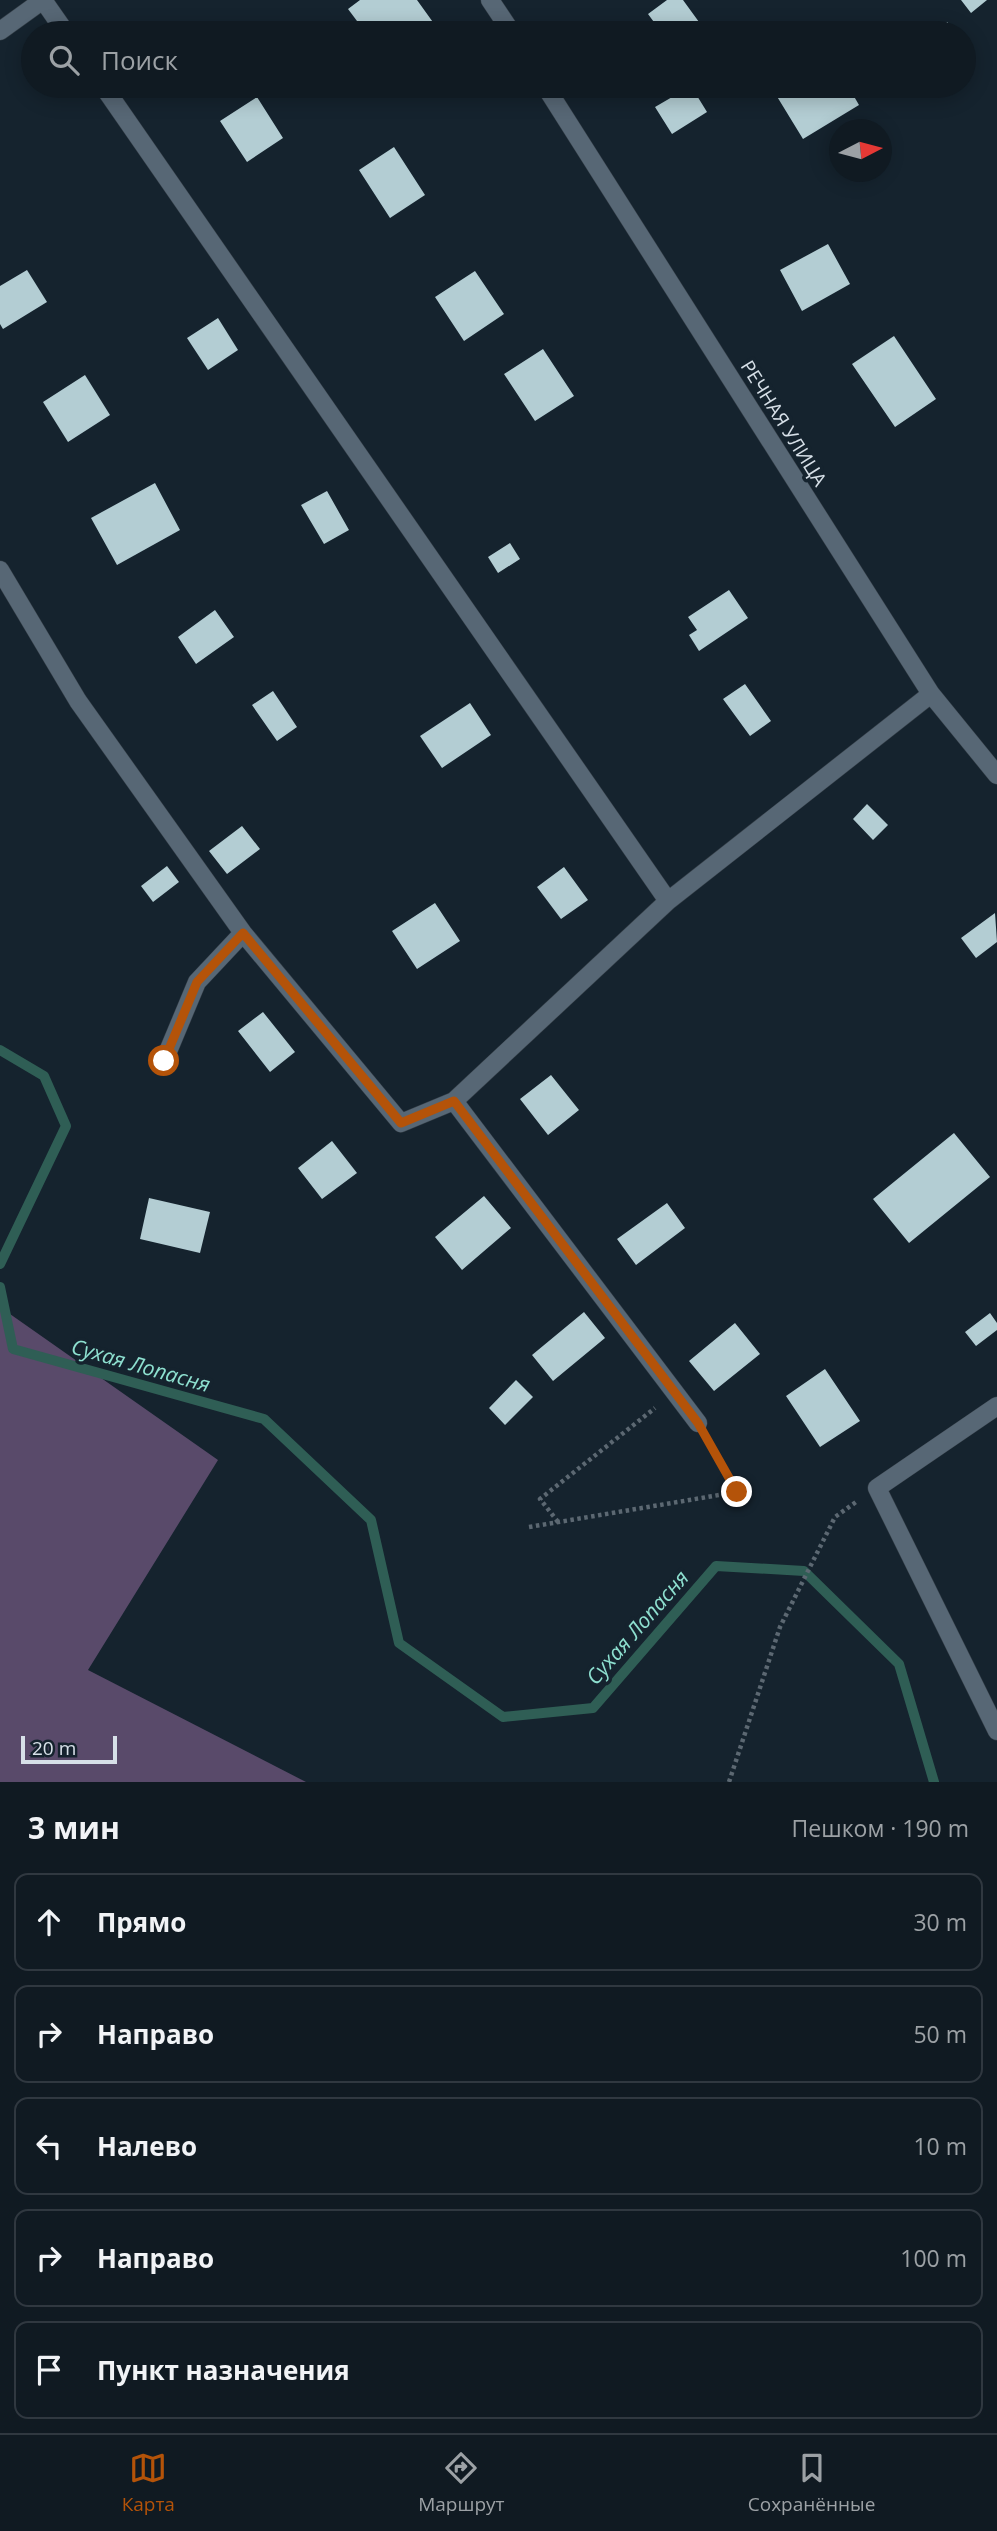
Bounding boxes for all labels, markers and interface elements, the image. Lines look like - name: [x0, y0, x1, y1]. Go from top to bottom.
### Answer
- search box: [21, 21, 976, 98]
- icon: search: [45, 41, 83, 79]
- text: Поиск: [101, 42, 178, 78]
- north arrow: [829, 119, 892, 182]
- street label: РЕЧНАЯ УЛИЦА: [735, 355, 833, 491]
- route start: [148, 1045, 179, 1076]
- water label: Сухая Лопасня: [68, 1332, 214, 1398]
- route end: [721, 1476, 752, 1507]
- water label: Сухая Лопасня: [580, 1564, 694, 1690]
- scale bar: [21, 1733, 117, 1765]
- text: 20 m: [32, 1735, 76, 1761]
- text: 3 мин: [28, 1807, 120, 1848]
- text: Пешком · 190 m: [792, 1812, 969, 1844]
- icon: ahead: [30, 1903, 68, 1941]
- text: Прямо: [97, 1904, 186, 1940]
- text: 30 m: [913, 1906, 967, 1938]
- icon: right: [30, 2015, 68, 2053]
- text: Направо: [97, 2016, 214, 2052]
- text: 50 m: [913, 2018, 967, 2050]
- icon: left: [30, 2127, 68, 2165]
- text: Налево: [97, 2128, 197, 2164]
- text: 10 m: [913, 2130, 967, 2162]
- icon: right: [30, 2239, 68, 2277]
- text: Направо: [97, 2240, 214, 2276]
- text: 100 m: [900, 2242, 967, 2274]
- icon: arrive: [30, 2351, 68, 2389]
- text: Пункт назначения: [97, 2352, 350, 2388]
- tab: Карта: [122, 2449, 175, 2517]
- tab: Маршрут: [418, 2449, 504, 2517]
- tab: Сохранённые: [748, 2449, 875, 2517]

